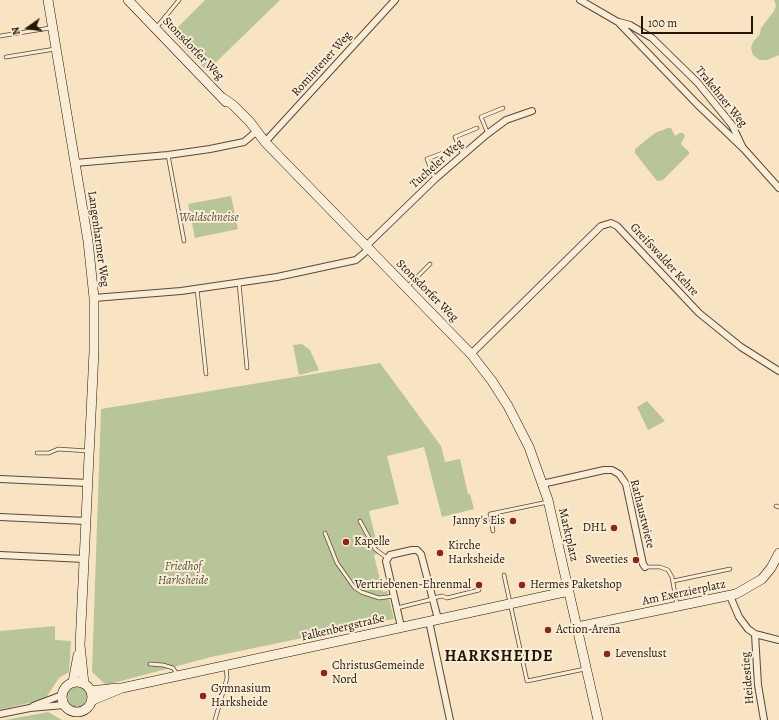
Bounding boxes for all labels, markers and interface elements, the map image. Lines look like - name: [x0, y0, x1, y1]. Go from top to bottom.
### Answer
- north arrow: [8, 8, 48, 48]
- scale bar: [643, 8, 755, 34]
- street label: Stonsdorfer Weg: [159, 14, 227, 84]
- text: 100 m: [648, 15, 677, 31]
- text: N: [8, 25, 24, 37]
- street label: Romintener Weg: [289, 28, 355, 100]
- street label: Trakehner Weg: [692, 64, 750, 130]
- street label: Tucheler Weg: [408, 136, 466, 192]
- street label: Langenharmer Weg: [84, 190, 112, 288]
- park label: Waldschneise: [179, 211, 239, 225]
- street label: Greifswalder Kehre: [627, 221, 701, 299]
- street label: Stonsdorfer Weg: [393, 257, 461, 325]
- street label: Rathaustwiete: [626, 478, 658, 550]
- street label: Marktplatz: [555, 507, 581, 563]
- place label: Janny's Eis: [453, 514, 505, 528]
- marker: Janny's Eis: [508, 516, 518, 526]
- place label: DHL: [582, 521, 606, 535]
- marker: DHL: [609, 523, 619, 533]
- place label: Kapelle: [354, 535, 390, 549]
- marker: Kapelle: [341, 537, 351, 547]
- place label: Kirche Harksheide: [448, 539, 505, 567]
- marker: Kirche Harksheide: [435, 548, 445, 558]
- place label: Sweeties: [585, 553, 628, 567]
- marker: Sweeties: [631, 555, 641, 565]
- park label: Friedhof Harksheide: [158, 560, 208, 588]
- street label: Am Exerzierplatz: [641, 577, 727, 609]
- place label: Vertriebenen-Ehrenmal: [355, 578, 471, 592]
- place label: Hermes Paketshop: [530, 578, 622, 592]
- marker: Vertriebenen-Ehrenmal: [474, 580, 484, 590]
- marker: Hermes Paketshop: [517, 580, 527, 590]
- street label: Falkenbergstraße: [300, 611, 386, 645]
- place label: Action-Arena: [556, 623, 621, 637]
- marker: Action-Arena: [543, 625, 553, 635]
- district label: HARKSHEIDE: [444, 647, 554, 667]
- place label: Levenslust: [615, 647, 667, 661]
- marker: Levenslust: [602, 649, 612, 659]
- street label: Heidestieg: [739, 651, 757, 705]
- place label: ChristusGemeinde Nord: [332, 659, 424, 687]
- marker: ChristusGemeinde Nord: [319, 668, 329, 678]
- place label: Gymnasium Harksheide: [211, 682, 271, 710]
- marker: Gymnasium Harksheide: [198, 691, 208, 701]

